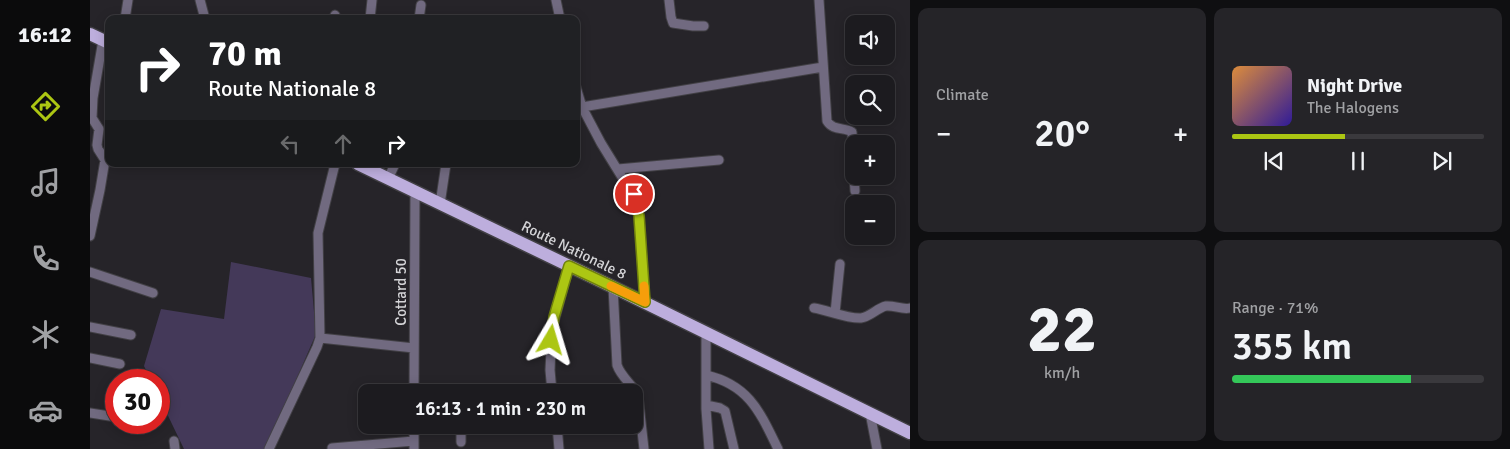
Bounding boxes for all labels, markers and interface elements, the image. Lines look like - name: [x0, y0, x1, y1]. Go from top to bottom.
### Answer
- map controls: [845, 15, 895, 245]
- button: sound: [845, 15, 895, 65]
- text: 16:12: [18, 21, 72, 48]
- text: 70 m: [208, 32, 282, 75]
- icon: right: [125, 35, 190, 100]
- text: Night Drive: [1307, 74, 1402, 98]
- text: Route Nationale 8: [208, 75, 376, 102]
- button: search: [845, 75, 895, 125]
- text: Climate: [936, 85, 989, 105]
- icon: directions: [28, 89, 63, 124]
- text: The Halogens: [1307, 98, 1399, 118]
- text: 20°: [1034, 110, 1090, 157]
- text: −: [936, 117, 951, 151]
- text: +: [1173, 117, 1188, 151]
- icon: left: [276, 130, 304, 158]
- icon: ahead: [329, 130, 357, 158]
- icon: right: [382, 130, 410, 158]
- button: +: [845, 135, 895, 185]
- icon: previous: [1260, 147, 1288, 175]
- icon: pause: [1344, 147, 1372, 175]
- icon: next: [1428, 147, 1456, 175]
- icon: music: [28, 165, 63, 200]
- pin: [613, 173, 655, 215]
- icon: arrive: [620, 180, 648, 208]
- button: −: [845, 195, 895, 245]
- street label: Route Nationale 8: [519, 217, 629, 283]
- icon: phone: [28, 241, 63, 276]
- street label: Cottard 50: [392, 258, 410, 326]
- text: 22: [1027, 290, 1097, 370]
- text: Range · 71%: [1232, 298, 1318, 318]
- position arrow: [524, 313, 576, 365]
- icon: climate: [28, 317, 63, 352]
- text: 355 km: [1232, 323, 1352, 370]
- text: km/h: [1044, 363, 1080, 383]
- speed limit sign: 30: [105, 369, 170, 434]
- icon: car: [28, 393, 63, 428]
- text: 16:13 · 1 min · 230 m: [415, 397, 586, 421]

